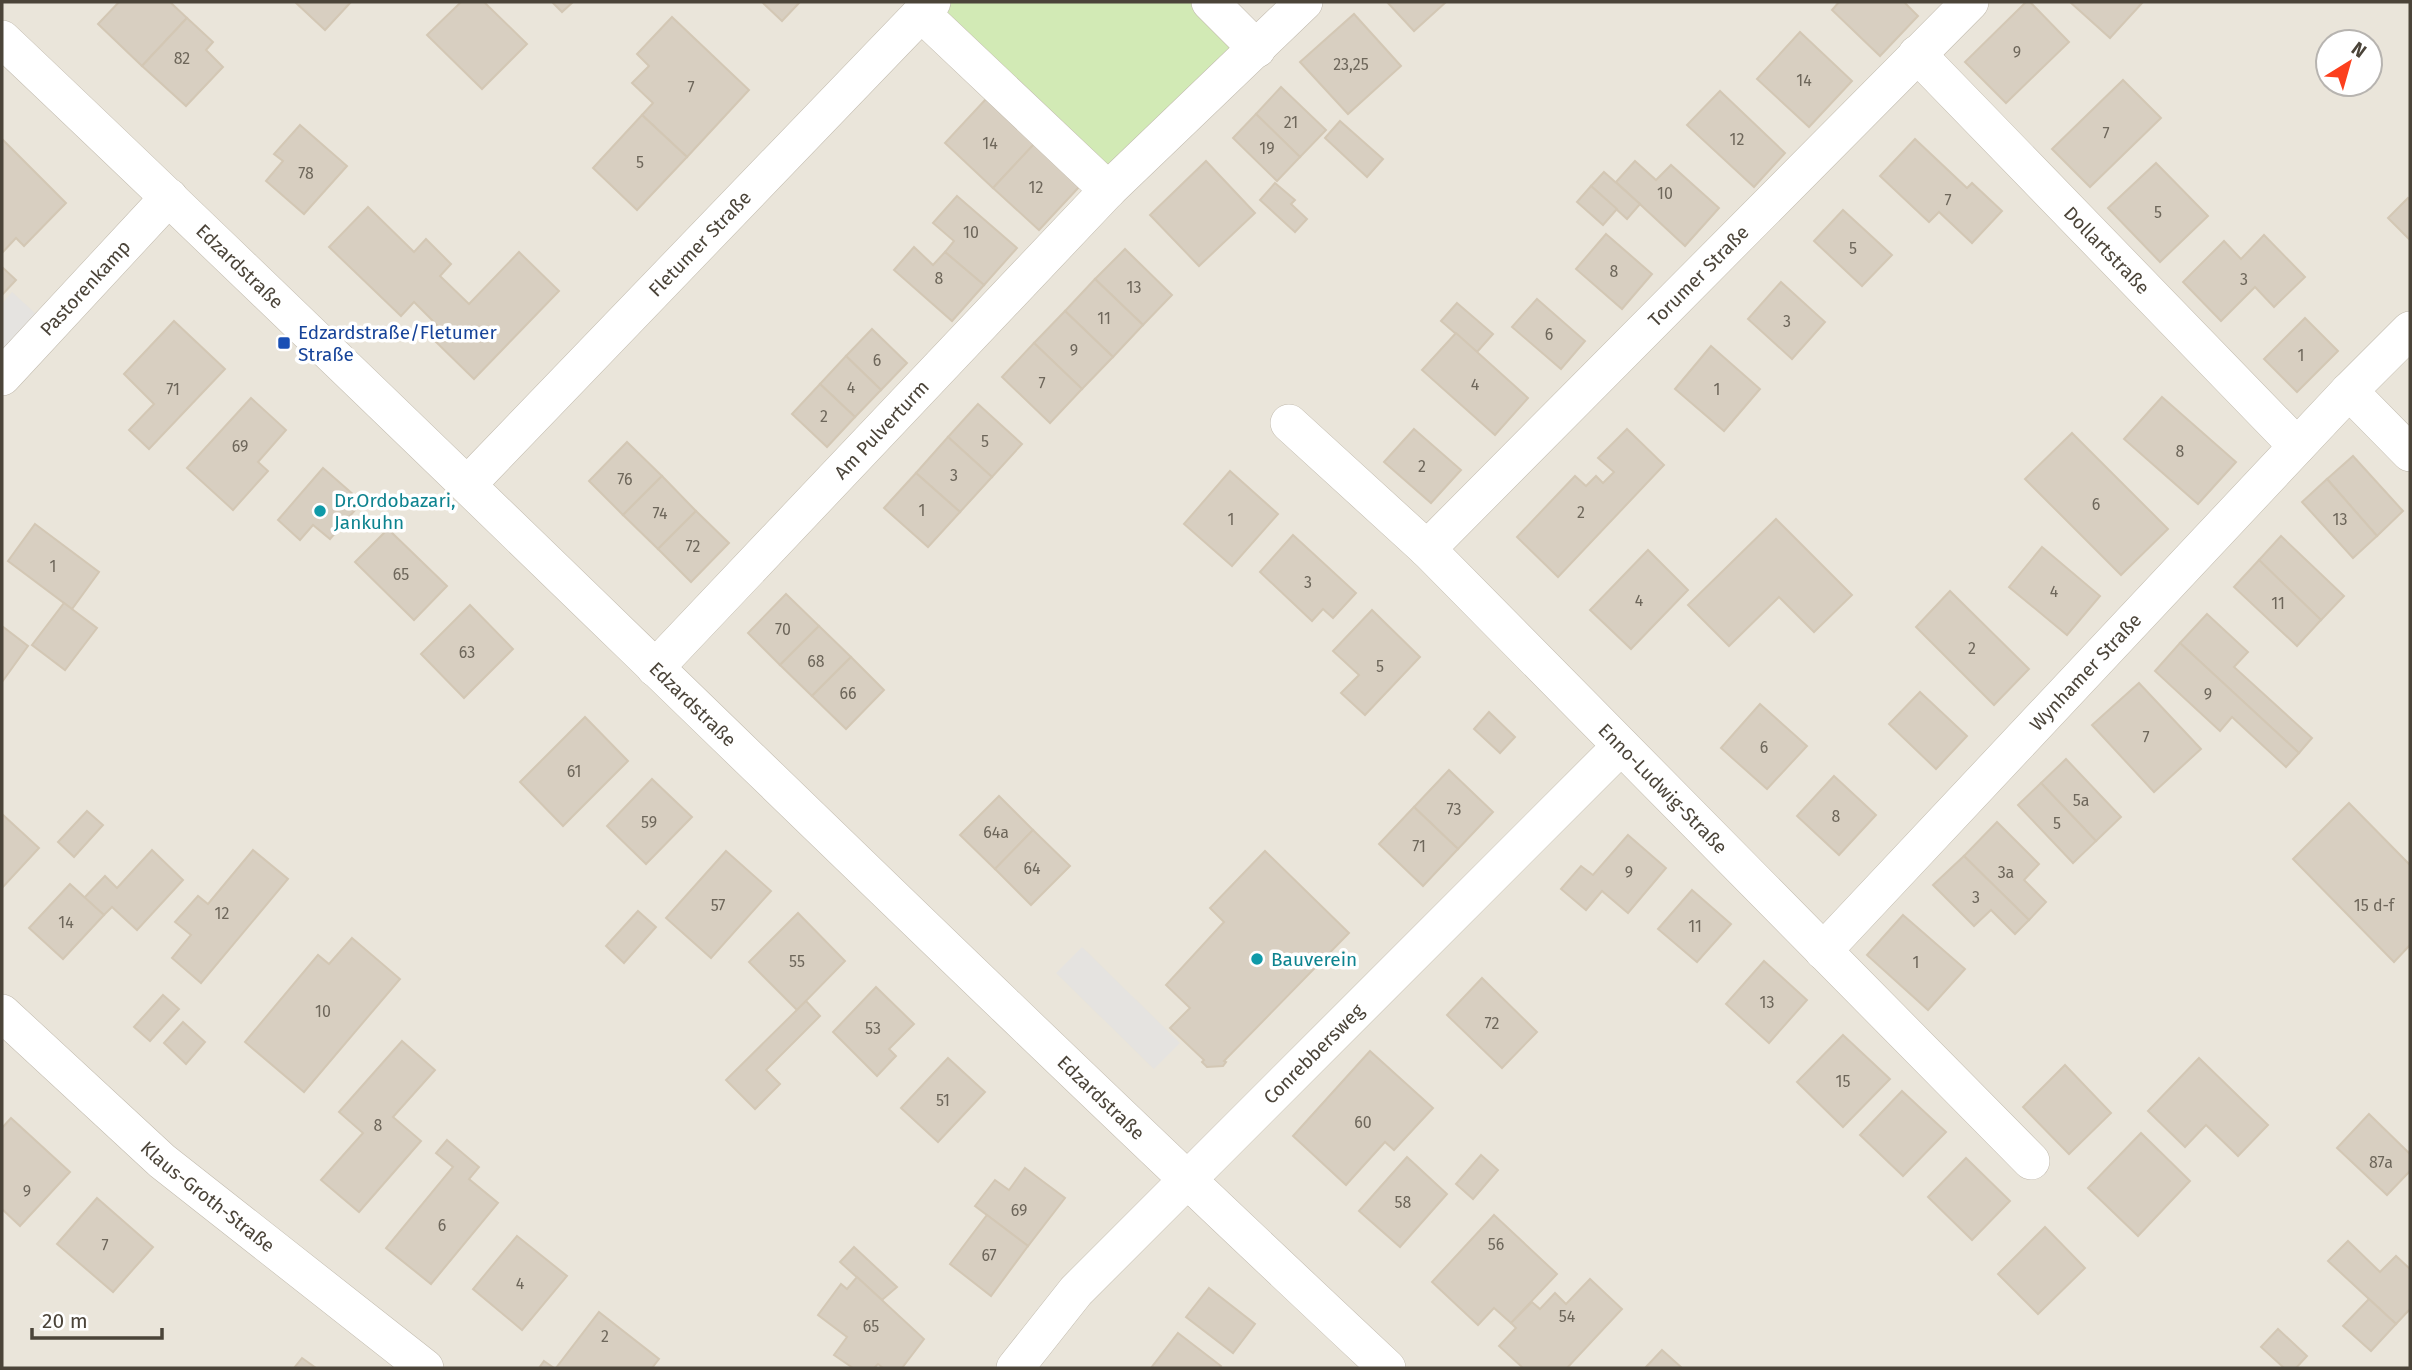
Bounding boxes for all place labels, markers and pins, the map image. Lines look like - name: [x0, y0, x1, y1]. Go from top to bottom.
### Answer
- place label: Edzardstraße/Fletumer Straße: [298, 321, 497, 366]
- marker: Edzardstraße/Fletumer Straße: [276, 335, 292, 351]
- place label: Dr.Ordobazari, Jankuhn: [334, 489, 456, 534]
- marker: Dr.Ordobazari, Jankuhn: [312, 503, 328, 519]
- place label: Bauverein: [1271, 948, 1357, 971]
- marker: Bauverein: [1249, 951, 1265, 967]

